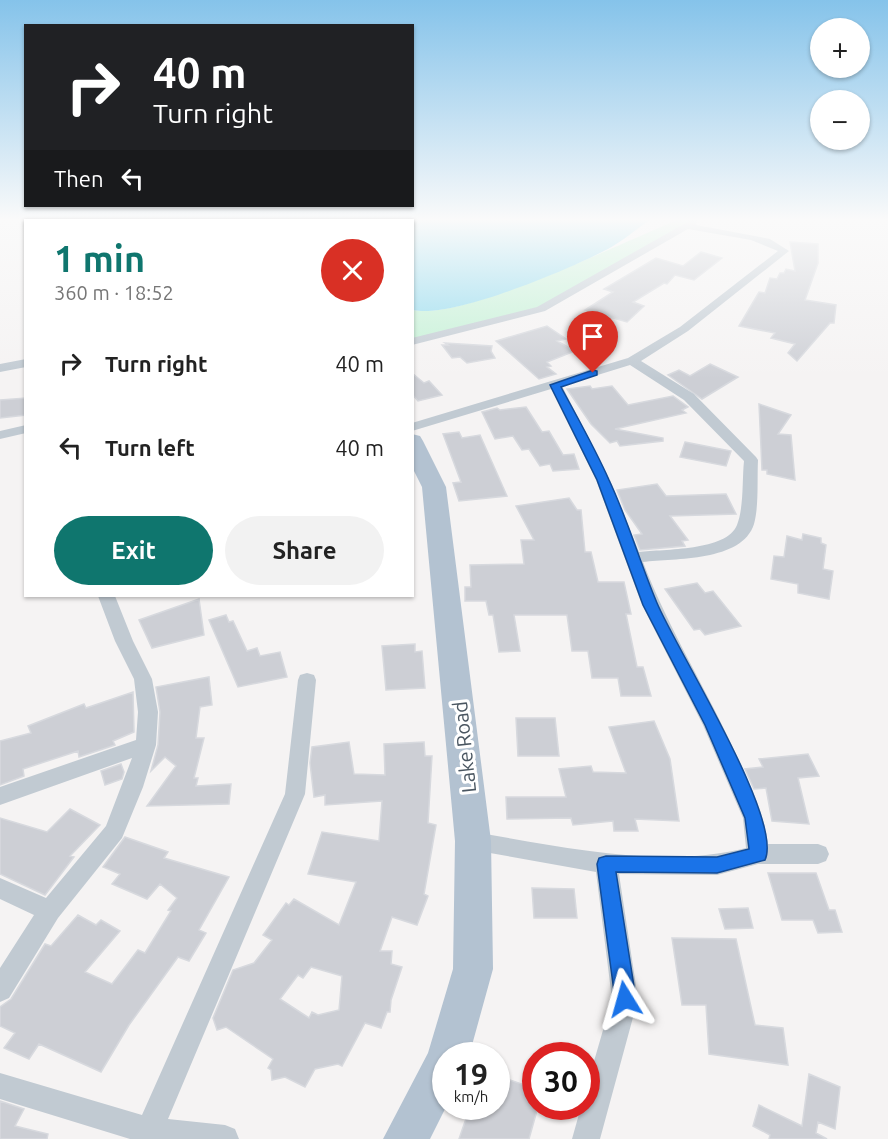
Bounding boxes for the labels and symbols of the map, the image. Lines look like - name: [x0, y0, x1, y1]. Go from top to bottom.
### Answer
- pin: [567, 311, 618, 373]
- street label: Lake Road: [448, 700, 480, 794]
- position arrow: [593, 967, 657, 1031]
- speed limit sign: 30: [522, 1042, 600, 1120]

